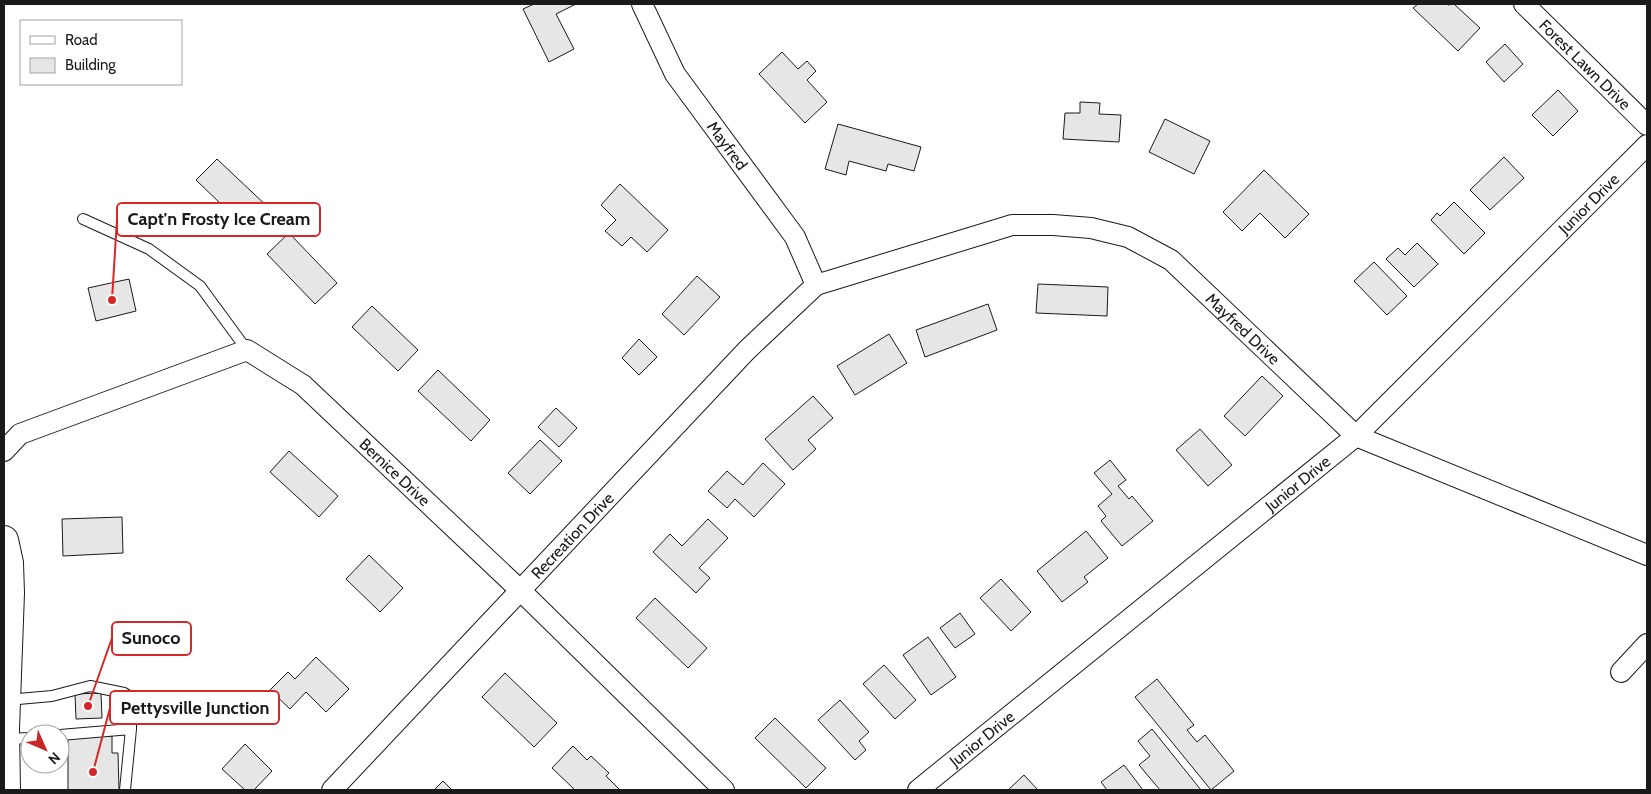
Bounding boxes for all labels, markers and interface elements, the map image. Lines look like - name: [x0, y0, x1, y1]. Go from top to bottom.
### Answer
- street label: Forest Lawn Drive: [1535, 16, 1635, 114]
- legend: [20, 20, 182, 85]
- text: Road: [65, 31, 98, 49]
- text: Building: [65, 56, 116, 74]
- street label: Mayfred: [703, 118, 751, 174]
- street label: Junior Drive: [1554, 170, 1623, 239]
- callout: Capt'n Frosty Ice Cream: [117, 203, 320, 236]
- text: Capt'n Frosty Ice Cream: [128, 208, 310, 230]
- street label: Mayfred Drive: [1202, 289, 1284, 369]
- street label: Bernice Drive: [355, 434, 434, 510]
- street label: Junior Drive: [1261, 452, 1334, 516]
- street label: Recreation Drive: [527, 489, 618, 583]
- callout: Sunoco: [112, 622, 191, 655]
- text: Sunoco: [122, 627, 180, 649]
- callout: Pettysville Junction: [110, 691, 279, 724]
- text: Pettysville Junction: [121, 697, 269, 719]
- street label: Junior Drive: [945, 707, 1018, 771]
- north arrow: [20, 724, 70, 774]
- text: N: [44, 748, 64, 768]

